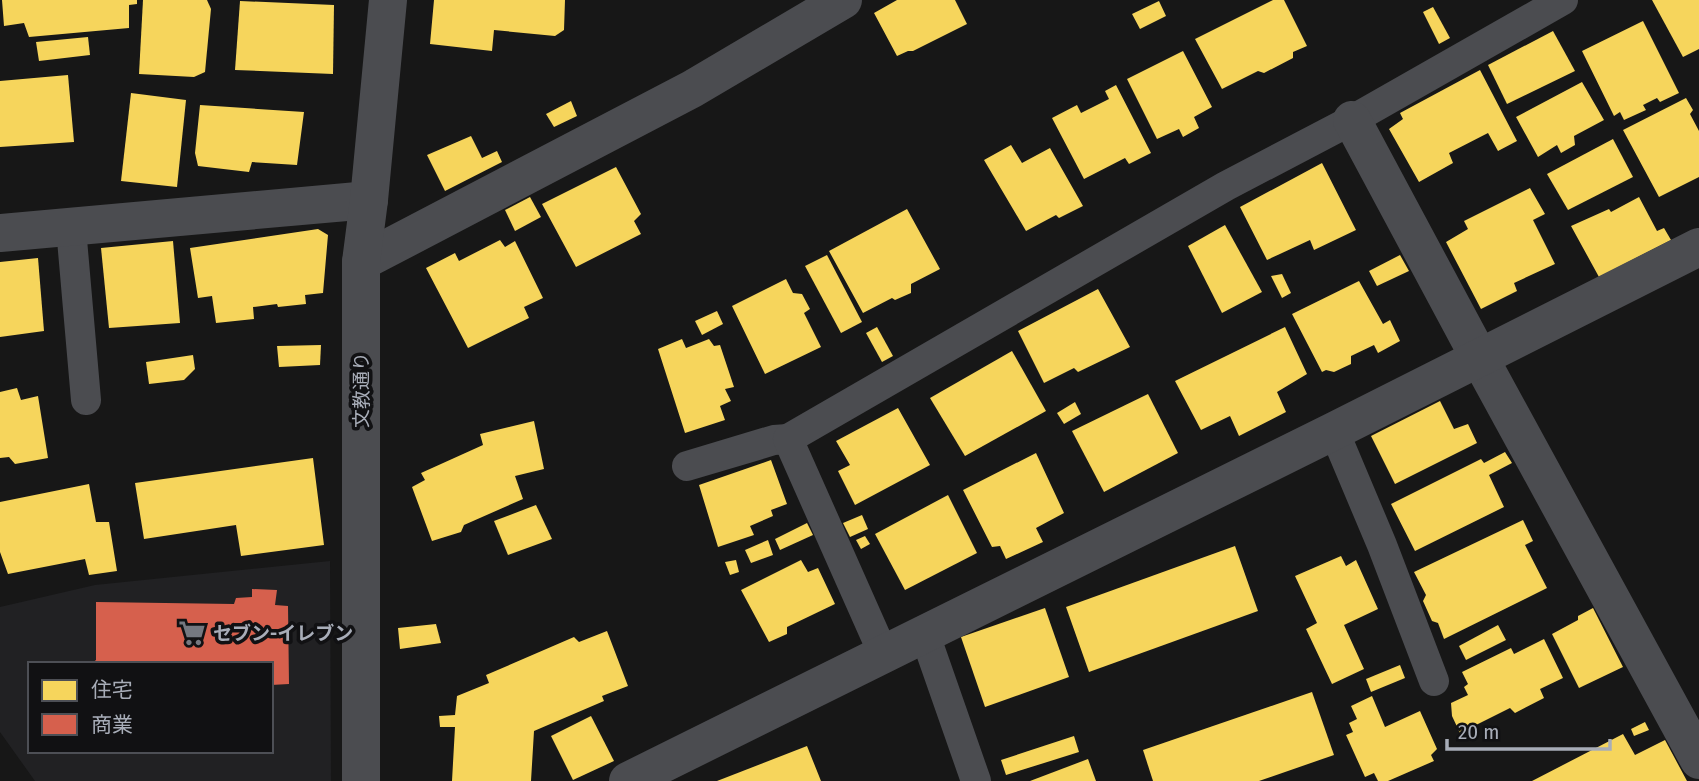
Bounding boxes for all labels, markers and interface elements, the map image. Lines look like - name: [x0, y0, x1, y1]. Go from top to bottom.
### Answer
- street label: 文教通り: [350, 352, 373, 428]
- supermarket icon: セブン-イレブン: [177, 618, 207, 648]
- place label: セブン-イレブン: [213, 622, 353, 645]
- legend: [28, 662, 273, 753]
- text: 住宅: [91, 677, 133, 703]
- scale bar: [1447, 708, 1610, 752]
- text: 商業: [91, 712, 133, 738]
- text: 20 m: [1458, 719, 1499, 745]

